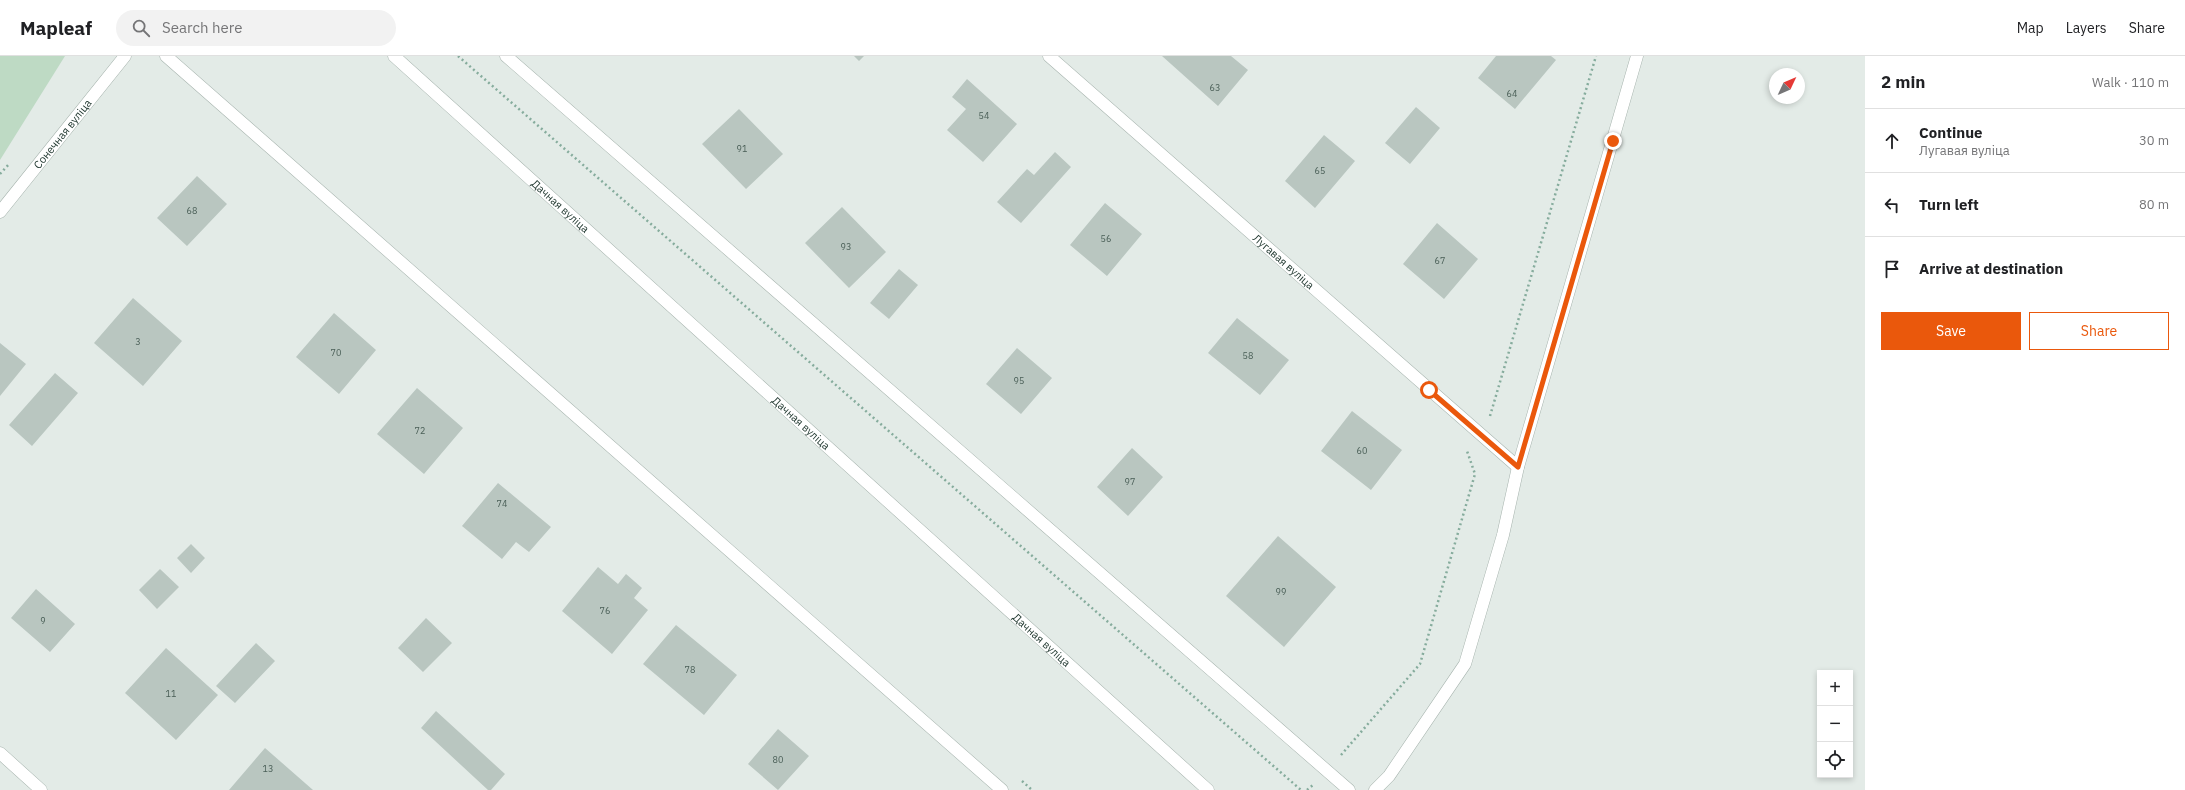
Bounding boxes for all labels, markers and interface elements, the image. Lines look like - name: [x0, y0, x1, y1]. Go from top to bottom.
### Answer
- search box: [116, 10, 396, 46]
- text: Mapleaf: [20, 16, 92, 40]
- icon: search: [130, 17, 152, 39]
- text: Search here: [162, 18, 242, 37]
- text: Map: [2017, 19, 2044, 37]
- text: Layers: [2066, 19, 2107, 37]
- text: Share: [2129, 19, 2165, 37]
- north arrow: [1769, 68, 1805, 104]
- text: 2 min: [1881, 71, 1925, 93]
- text: Walk · 110 m: [2092, 74, 2169, 91]
- house number: 63: [1210, 82, 1220, 93]
- house number: 64: [1507, 88, 1517, 99]
- street label: Сонечная вуліца: [30, 96, 95, 172]
- house number: 54: [979, 110, 989, 121]
- text: Continue: [1919, 123, 1983, 142]
- icon: ahead: [1881, 130, 1903, 152]
- route end: [1604, 132, 1622, 150]
- text: 30 m: [2139, 132, 2169, 149]
- text: Лугавая вуліца: [1919, 142, 2010, 159]
- house number: 91: [737, 143, 747, 154]
- house number: 65: [1315, 165, 1325, 176]
- street label: Дачная вуліца: [528, 176, 592, 236]
- icon: left: [1881, 194, 1903, 216]
- text: Turn left: [1919, 195, 1979, 214]
- text: 80 m: [2139, 196, 2169, 213]
- house number: 68: [187, 205, 197, 216]
- street label: Лугавая вуліца: [1250, 231, 1317, 292]
- house number: 56: [1101, 233, 1111, 244]
- house number: 93: [841, 241, 851, 252]
- house number: 67: [1435, 255, 1445, 266]
- icon: arrive: [1881, 258, 1903, 280]
- text: Arrive at destination: [1919, 259, 2063, 278]
- button: Save: [1881, 312, 2021, 350]
- button: Share: [2029, 312, 2169, 350]
- house number: 3: [135, 336, 141, 347]
- house number: 70: [331, 347, 341, 358]
- house number: 58: [1243, 350, 1253, 361]
- house number: 95: [1014, 375, 1024, 386]
- route start: [1420, 381, 1438, 399]
- street label: Дачная вуліца: [769, 393, 833, 453]
- house number: 72: [415, 425, 425, 436]
- house number: 60: [1357, 445, 1367, 456]
- house number: 97: [1125, 476, 1135, 487]
- house number: 74: [497, 498, 507, 509]
- house number: 99: [1276, 586, 1286, 597]
- house number: 76: [600, 605, 610, 616]
- street label: Дачная вуліца: [1010, 610, 1074, 670]
- house number: 9: [40, 615, 46, 626]
- house number: 78: [685, 664, 695, 675]
- map controls: [1817, 670, 1853, 778]
- button: +: [1817, 670, 1853, 706]
- house number: 11: [166, 688, 176, 699]
- button: −: [1817, 706, 1853, 742]
- button: locate: [1817, 742, 1853, 778]
- house number: 80: [773, 754, 783, 765]
- house number: 13: [263, 763, 273, 774]

